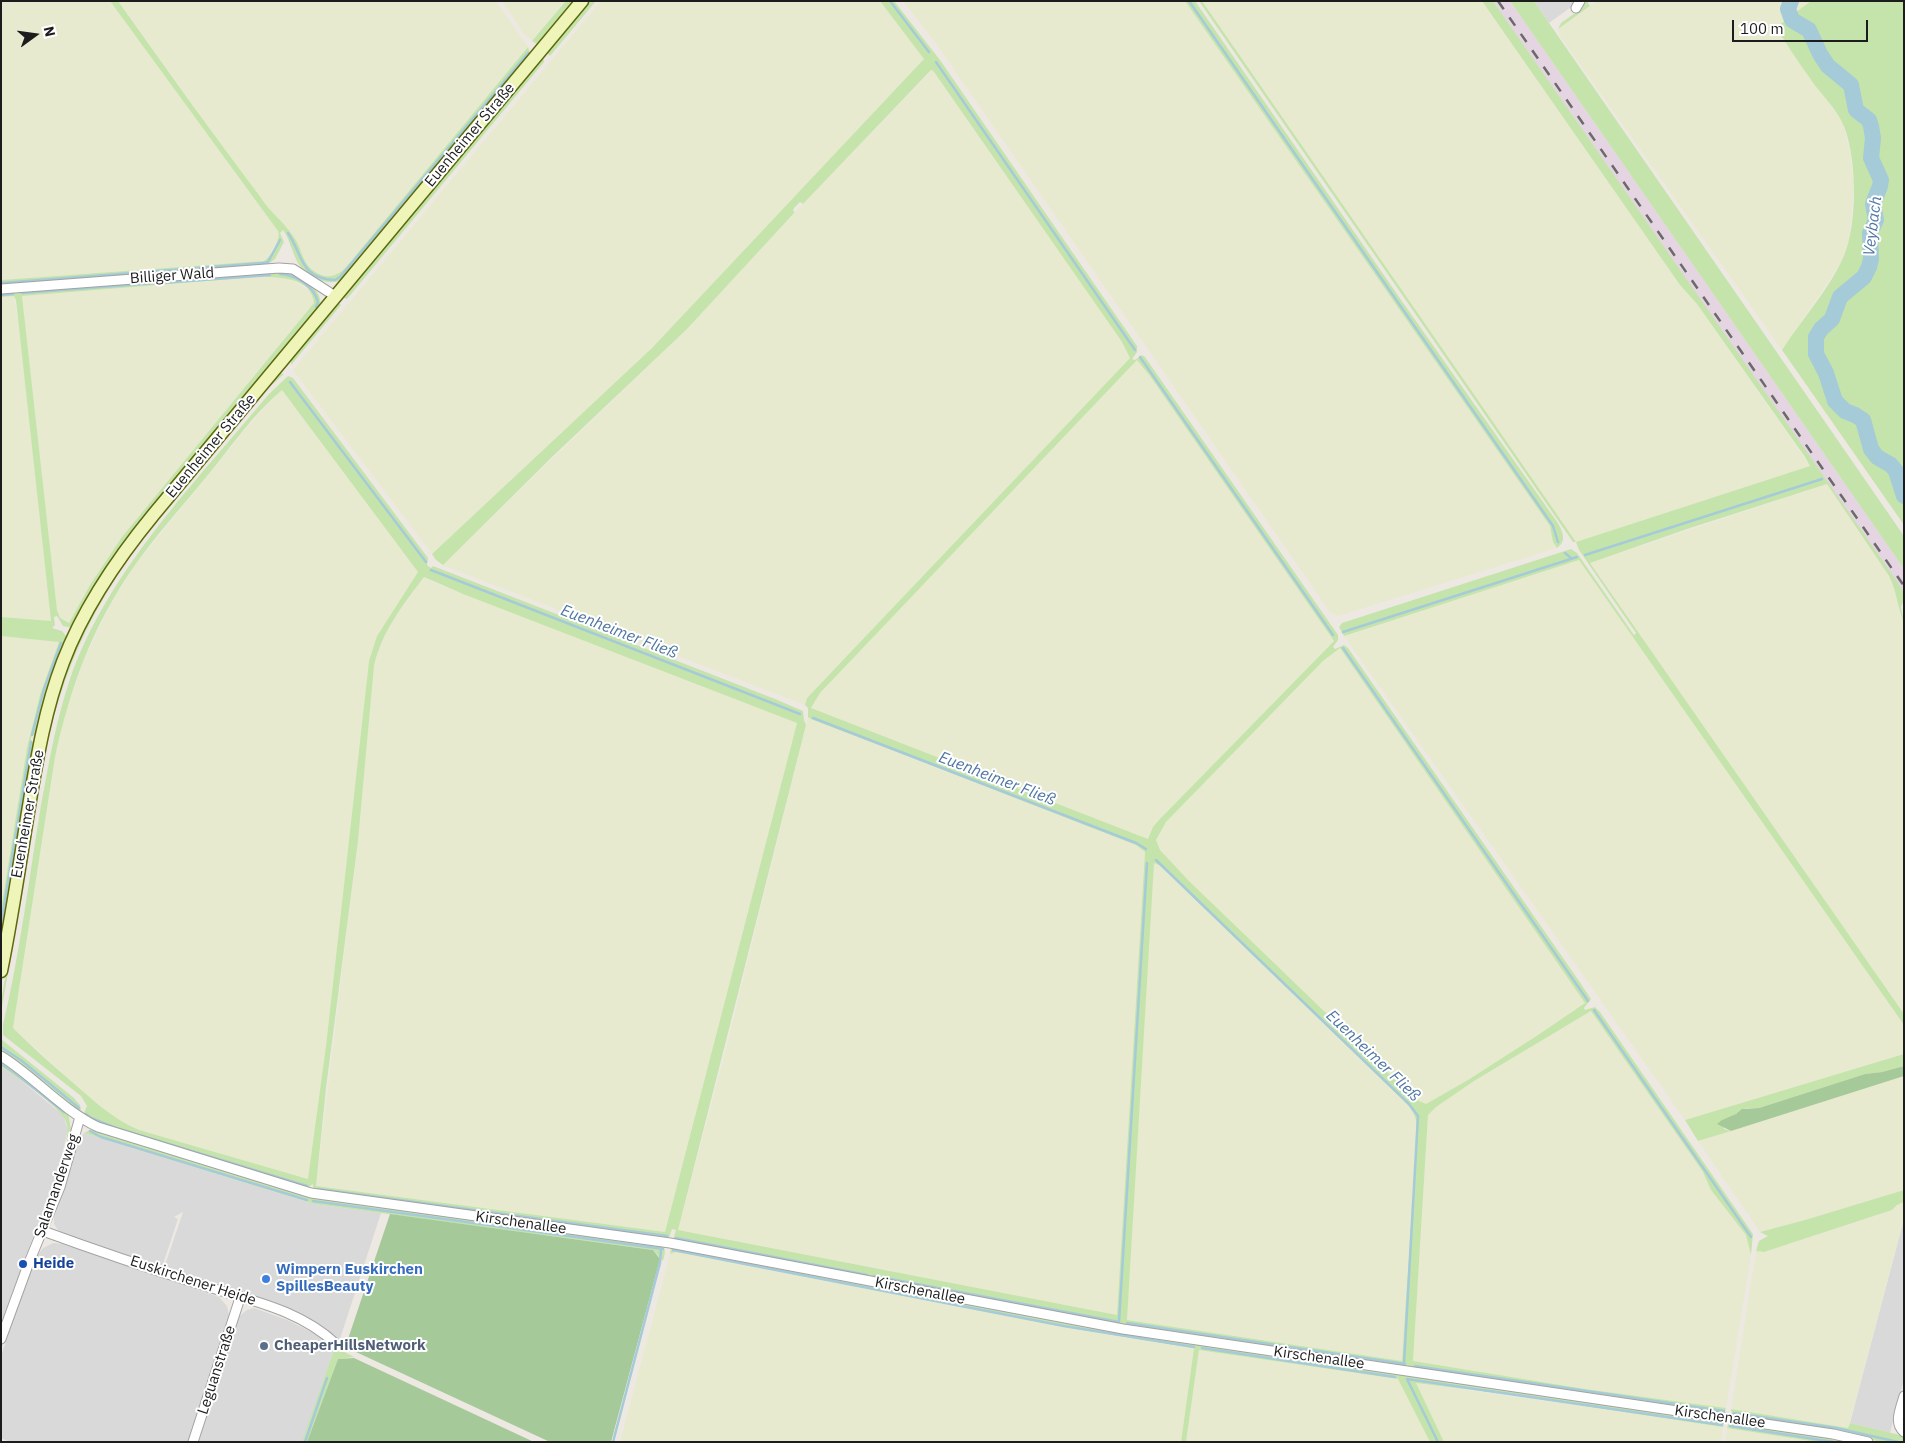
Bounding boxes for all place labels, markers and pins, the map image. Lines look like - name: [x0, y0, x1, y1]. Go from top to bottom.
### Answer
- place label: Heide: [33, 1255, 74, 1273]
- marker: Heide: [17, 1258, 29, 1270]
- place label: Wimpern Euskirchen SpillesBeauty: [276, 1261, 423, 1296]
- marker: Wimpern Euskirchen SpillesBeauty: [260, 1273, 272, 1285]
- place label: CheaperHillsNetwork: [274, 1337, 426, 1355]
- marker: CheaperHillsNetwork: [258, 1340, 270, 1352]

